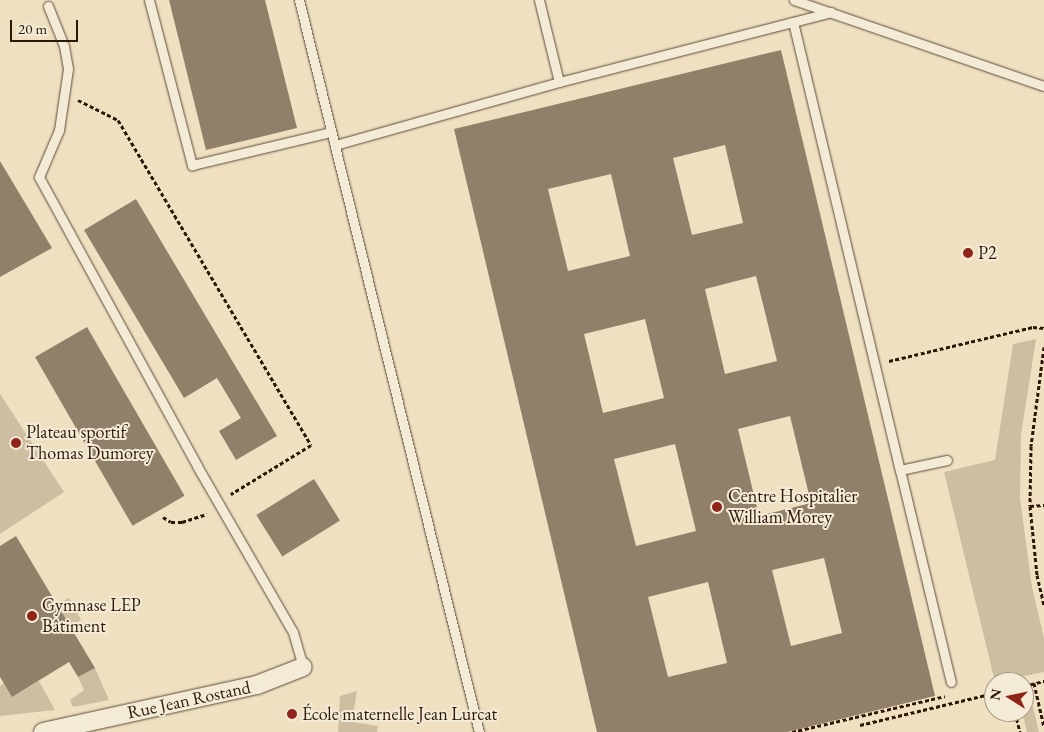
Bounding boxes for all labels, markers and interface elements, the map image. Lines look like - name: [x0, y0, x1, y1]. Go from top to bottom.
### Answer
- scale bar: [12, 10, 80, 42]
- text: 20 m: [18, 19, 47, 38]
- place label: P2: [978, 242, 997, 264]
- marker: P2: [962, 247, 974, 259]
- place label: Plateau sportif Thomas Dumorey: [26, 422, 154, 464]
- marker: Plateau sportif Thomas Dumorey: [10, 437, 22, 449]
- place label: Centre Hospitalier William Morey: [728, 486, 857, 528]
- marker: Centre Hospitalier William Morey: [710, 500, 724, 514]
- place label: Gymnase LEP Bâtiment: [42, 595, 141, 638]
- marker: Gymnase LEP Bâtiment: [26, 610, 38, 622]
- north arrow: [984, 672, 1034, 722]
- street label: Rue Jean Rostand: [125, 676, 253, 724]
- text: N: [985, 687, 1005, 702]
- place label: École maternelle Jean Lurcat: [302, 703, 497, 725]
- marker: École maternelle Jean Lurcat: [286, 708, 298, 720]

